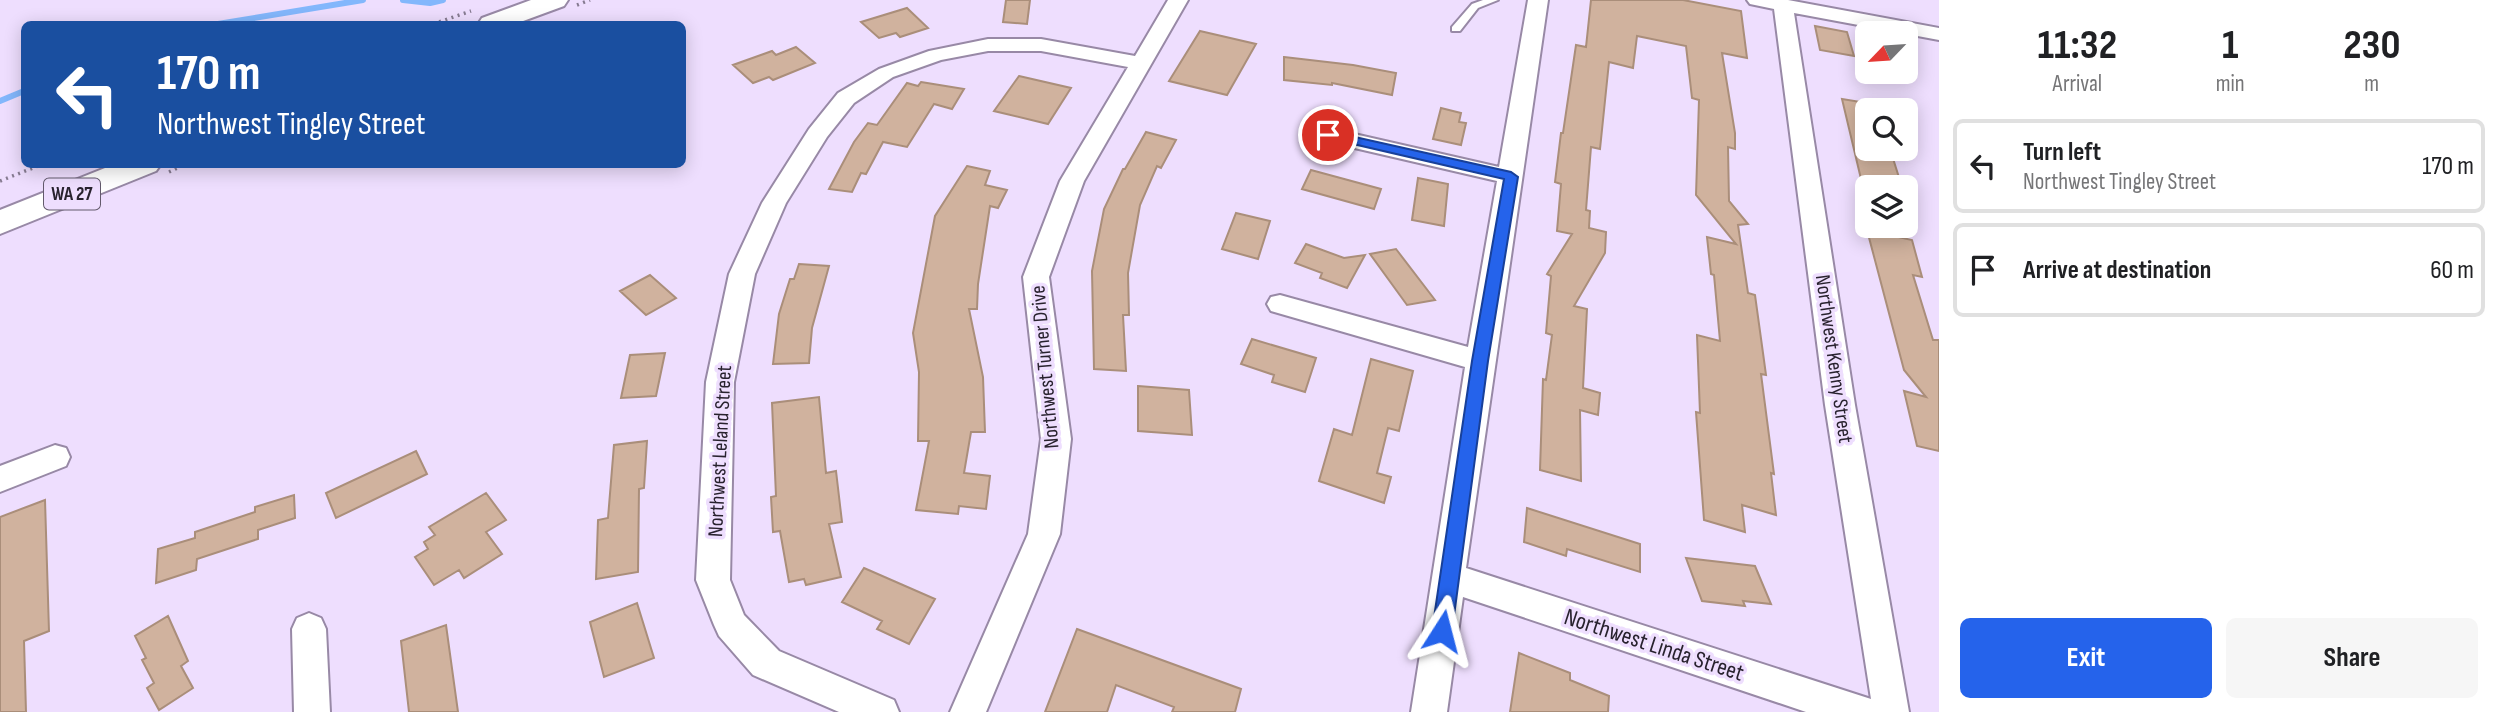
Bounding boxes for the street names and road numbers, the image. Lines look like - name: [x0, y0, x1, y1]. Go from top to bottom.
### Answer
- road number: WA 27: [44, 178, 100, 210]
- street label: Northwest Kenny Street: [1810, 273, 1858, 445]
- street label: Northwest Turner Drive: [1025, 284, 1065, 450]
- street label: Northwest Leland Street: [703, 365, 737, 537]
- street label: Northwest Linda Street: [1561, 602, 1747, 688]

